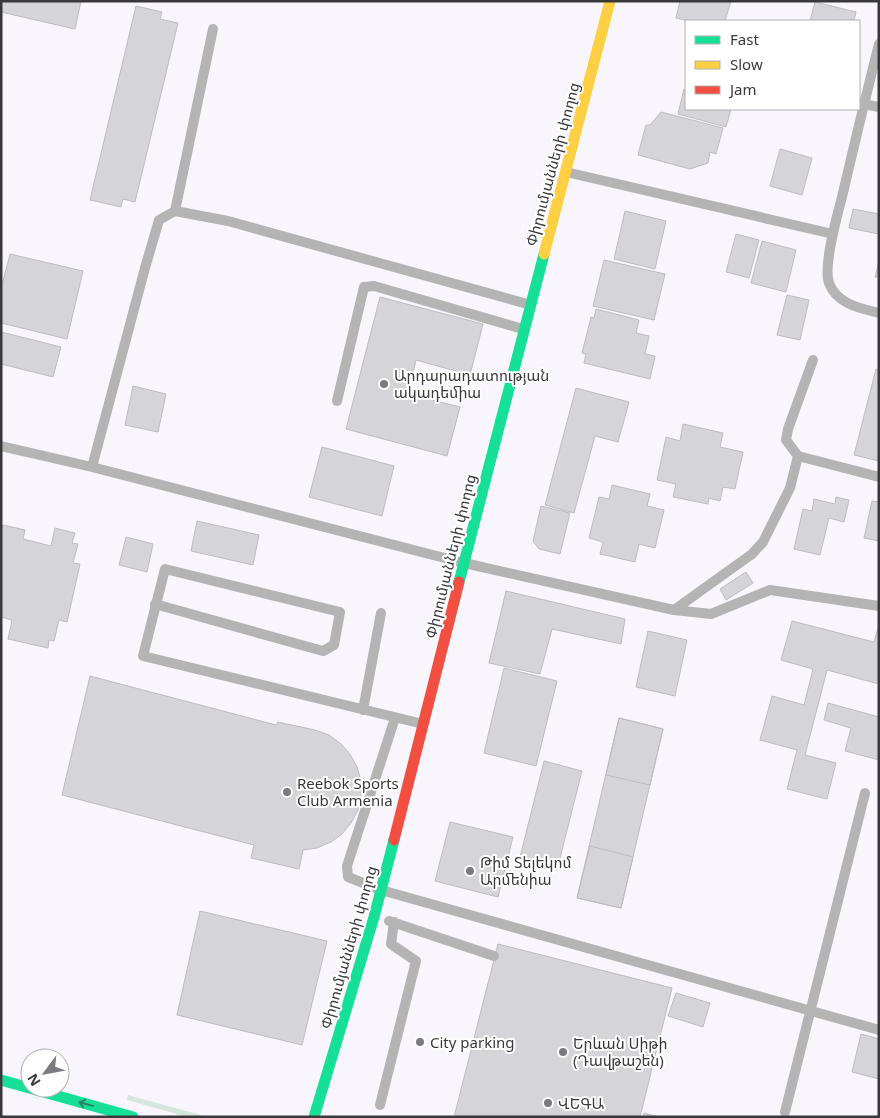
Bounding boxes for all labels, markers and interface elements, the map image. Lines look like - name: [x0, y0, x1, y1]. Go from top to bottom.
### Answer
- legend: [685, 20, 860, 110]
- text: Fast: [730, 29, 759, 49]
- text: Slow: [730, 54, 763, 74]
- text: Jam: [728, 79, 757, 99]
- street label: Փիրումյանների փողոց: [521, 80, 583, 248]
- place label: Արդարադատության ակադեմիա: [394, 365, 549, 402]
- marker: Արդարադատության ակադեմիա: [378, 378, 390, 390]
- street label: Փիրումյանների փողոց: [420, 472, 480, 640]
- place label: Reebok Sports Club Armenia: [297, 773, 399, 810]
- marker: Reebok Sports Club Armenia: [281, 786, 293, 798]
- place label: Թիմ Տելեկոմ Արմենիա: [480, 852, 571, 889]
- street label: Փիրումյանների փողոց: [315, 863, 381, 1031]
- marker: Թիմ Տելեկոմ Արմենիա: [464, 865, 476, 877]
- place label: City parking: [430, 1032, 515, 1052]
- place label: Երևան Սիթի (Դավթաշեն): [573, 1033, 667, 1070]
- marker: City parking: [414, 1036, 426, 1048]
- marker: Երևան Սիթի (Դավթաշեն): [557, 1046, 569, 1058]
- north arrow: [20, 1048, 70, 1098]
- text: N: [22, 1070, 45, 1090]
- place label: ՎԵԳԱ: [558, 1093, 605, 1113]
- marker: ՎԵԳԱ: [542, 1097, 554, 1109]
- one-way arrow: [79, 1098, 95, 1108]

